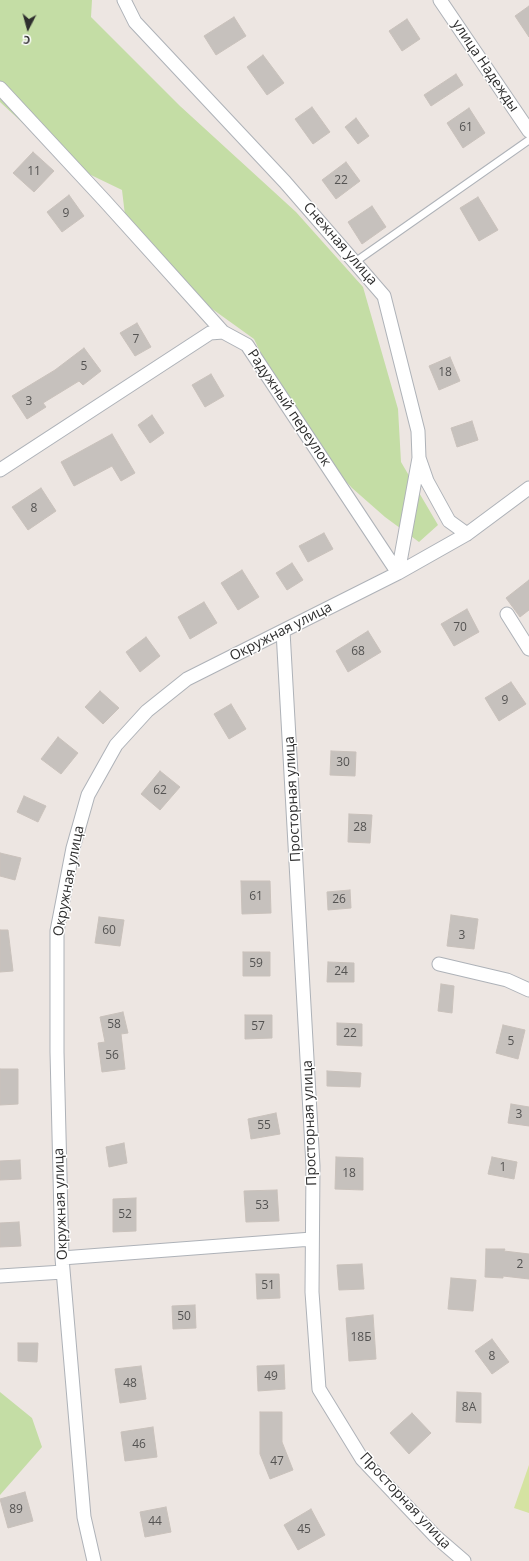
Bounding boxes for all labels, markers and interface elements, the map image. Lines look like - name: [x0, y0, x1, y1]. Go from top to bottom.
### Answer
- north arrow: [8, 8, 48, 48]
- street label: улица Надежды: [448, 17, 522, 115]
- text: С: [22, 33, 31, 48]
- house number: 61: [459, 121, 473, 135]
- house number: 11: [27, 165, 41, 179]
- house number: 22: [334, 174, 348, 188]
- street label: Снежная улица: [299, 199, 381, 289]
- house number: 9: [63, 207, 69, 221]
- house number: 7: [133, 333, 139, 347]
- street label: Радужный переулок: [244, 346, 334, 470]
- house number: 5: [81, 360, 87, 374]
- house number: 18: [438, 366, 452, 380]
- house number: 3: [26, 395, 32, 409]
- house number: 8: [31, 502, 37, 516]
- street label: Окружная улица: [227, 599, 335, 665]
- house number: 70: [453, 621, 467, 635]
- house number: 68: [351, 645, 365, 659]
- house number: 9: [502, 694, 508, 708]
- street label: Просторная улица: [281, 736, 305, 862]
- house number: 30: [336, 756, 350, 770]
- house number: 62: [153, 784, 167, 798]
- house number: 28: [353, 821, 367, 835]
- street label: Окружная улица: [50, 824, 88, 938]
- house number: 61: [249, 890, 263, 904]
- house number: 26: [332, 893, 346, 907]
- house number: 60: [102, 924, 116, 938]
- house number: 3: [459, 929, 465, 943]
- house number: 59: [249, 957, 263, 971]
- house number: 24: [334, 965, 348, 979]
- house number: 58: [107, 1018, 121, 1032]
- house number: 57: [251, 1020, 265, 1034]
- house number: 22: [343, 1027, 357, 1041]
- house number: 5: [508, 1035, 514, 1049]
- house number: 56: [105, 1049, 119, 1063]
- street label: Просторная улица: [299, 1060, 321, 1186]
- house number: 3: [516, 1108, 522, 1122]
- house number: 55: [257, 1119, 271, 1133]
- street label: Окружная улица: [51, 1147, 71, 1261]
- house number: 1: [500, 1161, 506, 1175]
- house number: 18: [342, 1167, 356, 1181]
- house number: 53: [255, 1199, 269, 1213]
- house number: 52: [118, 1208, 132, 1222]
- house number: 2: [517, 1258, 523, 1272]
- house number: 51: [261, 1279, 275, 1293]
- house number: 50: [177, 1310, 191, 1324]
- house number: 18Б: [350, 1331, 372, 1345]
- house number: 8: [489, 1350, 495, 1364]
- house number: 49: [264, 1370, 278, 1384]
- house number: 48: [123, 1377, 137, 1391]
- house number: 8А: [462, 1401, 476, 1415]
- house number: 46: [132, 1438, 146, 1452]
- street label: Просторная улица: [356, 1449, 454, 1553]
- house number: 47: [270, 1455, 284, 1469]
- house number: 89: [9, 1503, 23, 1517]
- house number: 44: [148, 1515, 162, 1529]
- house number: 45: [297, 1523, 311, 1537]

